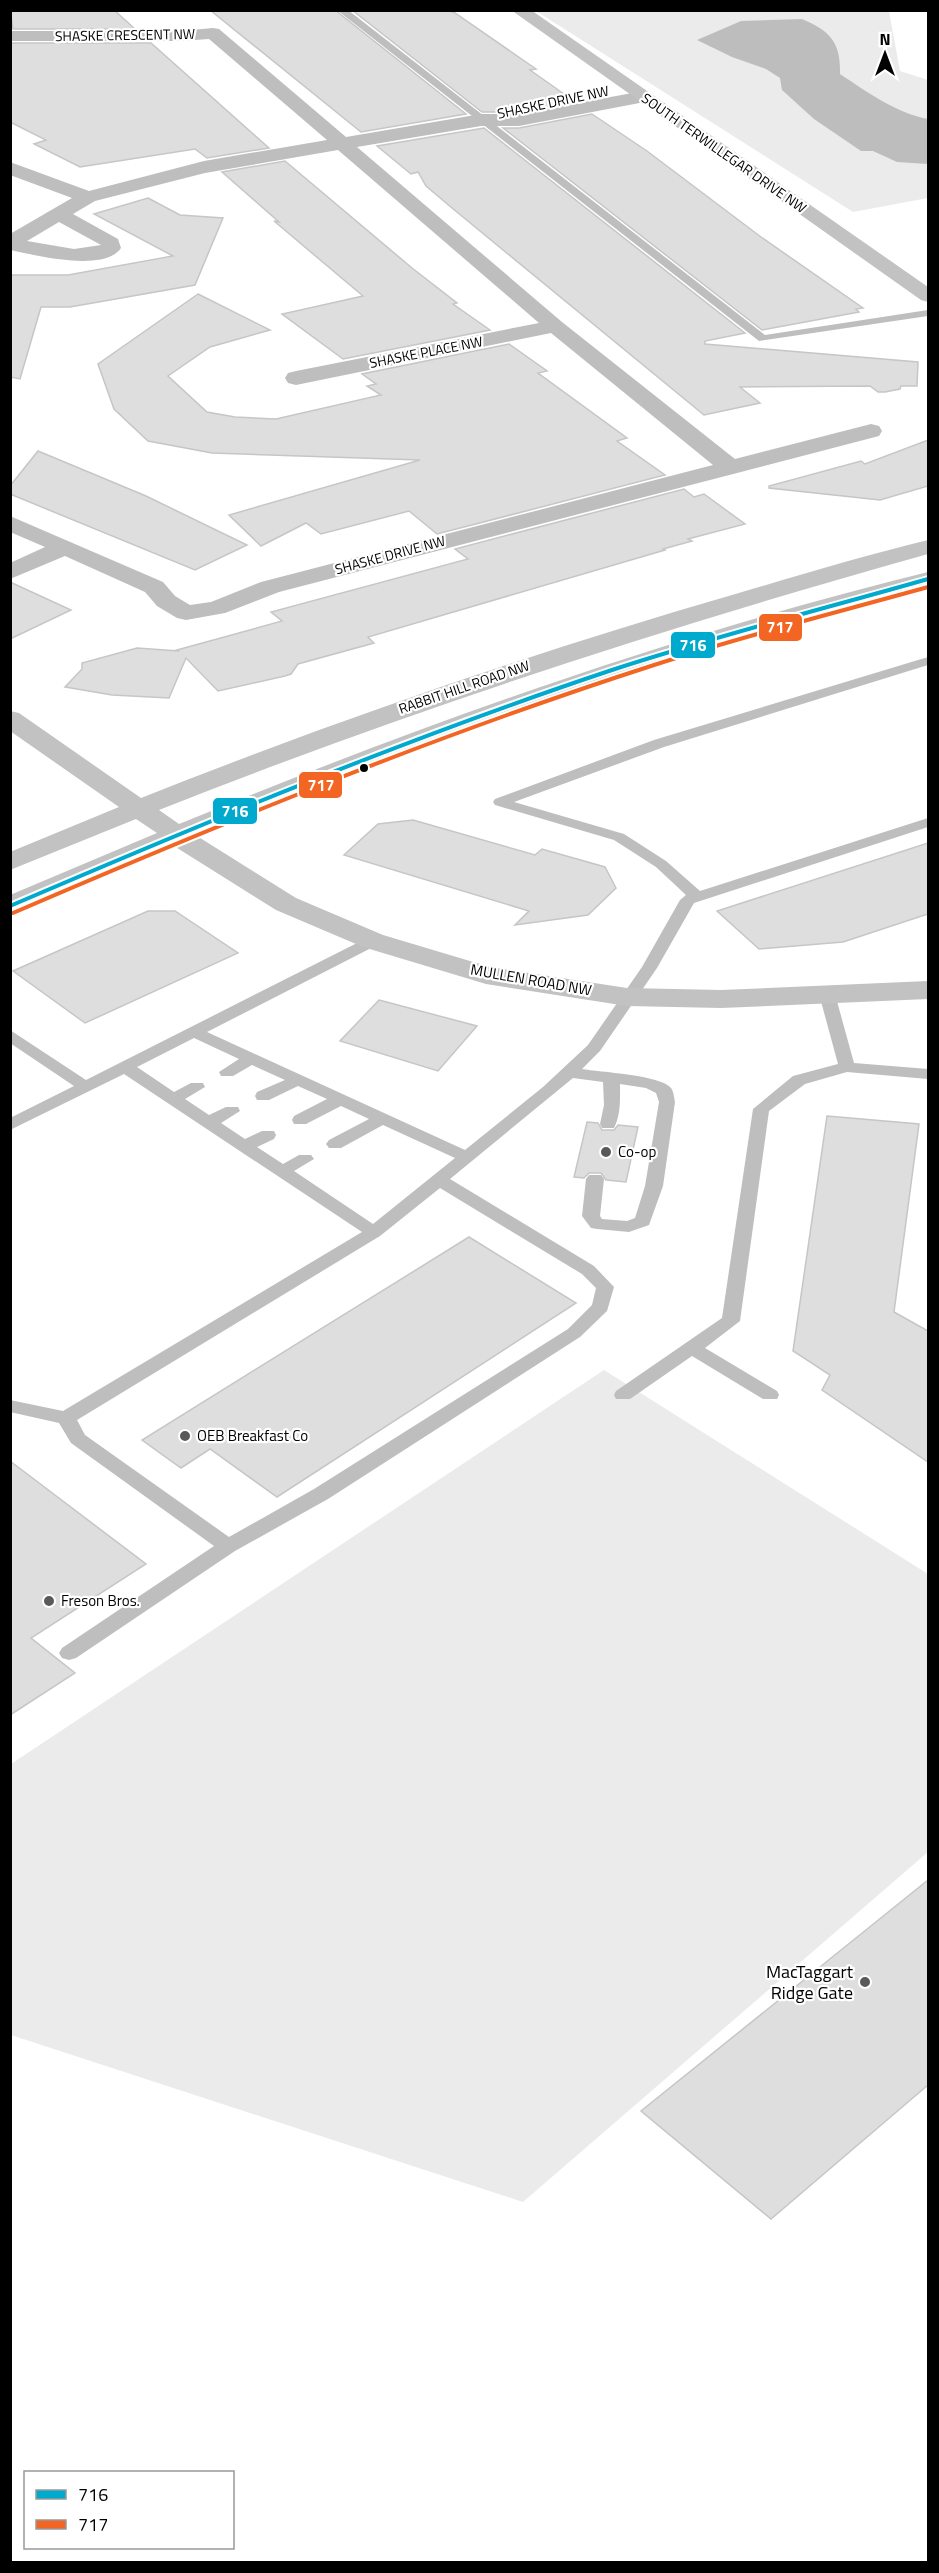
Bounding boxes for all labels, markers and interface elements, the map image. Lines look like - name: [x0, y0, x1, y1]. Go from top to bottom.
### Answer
- street label: SHASKE CRESCENT NW: [55, 23, 195, 46]
- north arrow: [855, 24, 915, 84]
- text: N: [879, 27, 891, 51]
- street label: SHASKE DRIVE NW: [495, 79, 611, 124]
- street label: SOUTH TERWILLEGAR DRIVE NW: [638, 88, 811, 218]
- street label: SHASKE PLACE NW: [367, 330, 484, 373]
- street label: SHASKE DRIVE NW: [332, 530, 447, 579]
- line badge: 717: [758, 613, 803, 642]
- text: 717: [767, 615, 793, 639]
- line badge: 716: [670, 631, 716, 659]
- text: 716: [680, 633, 706, 657]
- street label: RABBIT HILL ROAD NW: [395, 654, 532, 719]
- unlabelled marker: [358, 762, 370, 774]
- line badge: 717: [298, 771, 343, 799]
- text: 717: [308, 773, 334, 797]
- line badge: 716: [212, 797, 258, 825]
- text: 716: [222, 799, 248, 823]
- street label: MULLEN ROAD NW: [469, 958, 593, 1001]
- place label: Co-op: [618, 1140, 656, 1163]
- marker: Co-op: [599, 1145, 613, 1159]
- place label: OEB Breakfast Co: [197, 1424, 308, 1447]
- marker: OEB Breakfast Co: [178, 1429, 192, 1443]
- place label: Freson Bros.: [61, 1589, 140, 1612]
- marker: Freson Bros.: [42, 1594, 56, 1608]
- place label: MacTaggart Ridge Gate: [766, 1958, 854, 2006]
- marker: MacTaggart Ridge Gate: [858, 1975, 872, 1989]
- legend: [24, 2471, 234, 2549]
- text: 716: [78, 2481, 108, 2508]
- text: 717: [78, 2511, 108, 2538]

